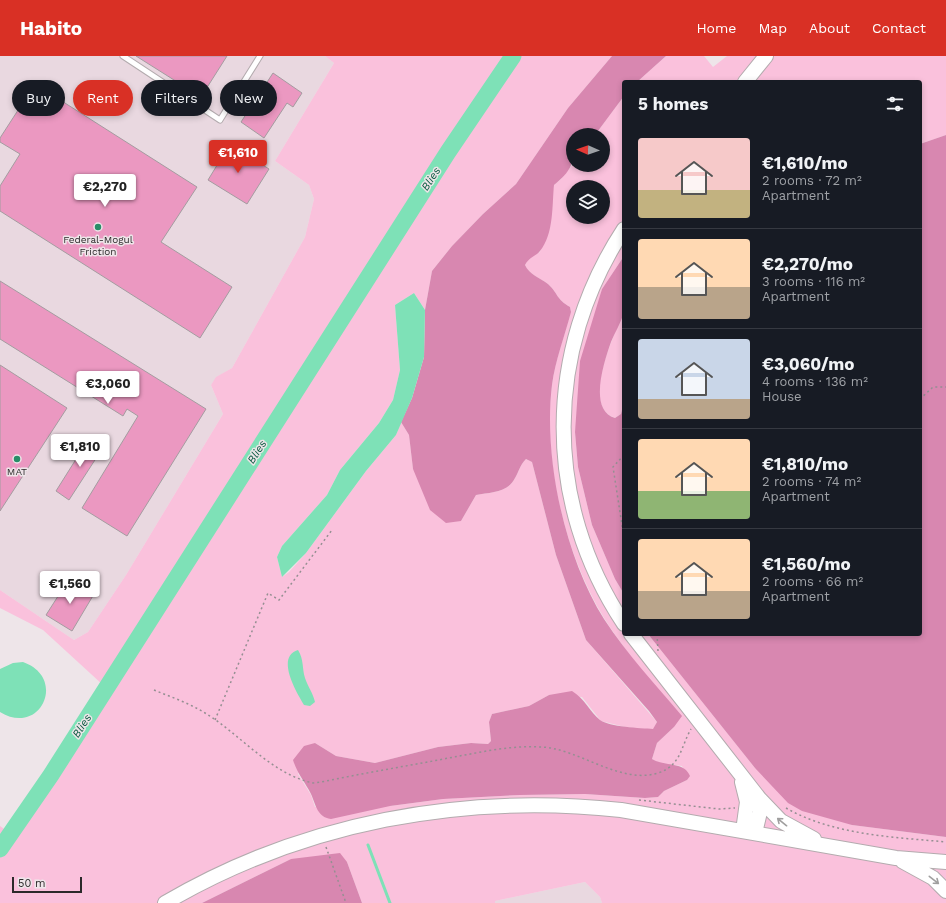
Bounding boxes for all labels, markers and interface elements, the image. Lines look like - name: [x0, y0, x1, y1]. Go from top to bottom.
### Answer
- text: Habito: [20, 17, 82, 40]
- text: Home: [696, 20, 736, 36]
- text: Map: [758, 20, 787, 36]
- text: About: [809, 20, 850, 36]
- text: Contact: [872, 20, 926, 36]
- chip: Buy: [12, 80, 65, 116]
- chip: Rent: [73, 80, 133, 116]
- chip: Filters: [141, 80, 212, 116]
- chip: New: [220, 80, 277, 116]
- icon: filters: [884, 93, 906, 115]
- text: 5 homes: [638, 94, 708, 114]
- north arrow: [566, 128, 610, 172]
- map controls: [566, 128, 610, 224]
- pin: €1,610: [205, 140, 271, 174]
- text: €1,610: [218, 145, 258, 160]
- text: €1,610/mo: [762, 153, 848, 173]
- icon: home: [670, 154, 718, 202]
- water label: Blies: [419, 165, 444, 193]
- text: 2 rooms · 72 m²: [762, 173, 862, 188]
- pin: €2,270: [72, 174, 138, 208]
- text: €2,270: [83, 179, 127, 194]
- button: layers: [566, 180, 610, 224]
- text: Apartment: [762, 188, 830, 203]
- marker: Federal-Mogul Friction: [93, 222, 103, 232]
- place label: Federal-Mogul Friction: [63, 234, 133, 257]
- text: €2,270/mo: [762, 254, 853, 274]
- icon: home: [670, 255, 718, 303]
- text: 3 rooms · 116 m²: [762, 274, 865, 289]
- text: Apartment: [762, 289, 830, 304]
- text: €3,060/mo: [762, 354, 854, 374]
- icon: home: [670, 355, 718, 403]
- pin: €3,060: [75, 371, 141, 405]
- text: 4 rooms · 136 m²: [762, 374, 868, 389]
- text: €3,060: [85, 376, 131, 391]
- text: House: [762, 389, 802, 404]
- pin: €1,810: [47, 434, 113, 468]
- water label: Blies: [245, 438, 270, 466]
- text: €1,810: [60, 439, 100, 454]
- marker: MAT: [12, 454, 22, 464]
- text: €1,810/mo: [762, 454, 848, 474]
- icon: home: [670, 455, 718, 503]
- place label: MAT: [7, 466, 27, 477]
- text: 2 rooms · 74 m²: [762, 474, 861, 489]
- text: Apartment: [762, 489, 830, 504]
- text: €1,560/mo: [762, 554, 851, 574]
- icon: home: [670, 555, 718, 603]
- pin: €1,560: [37, 571, 103, 605]
- text: 2 rooms · 66 m²: [762, 574, 863, 589]
- text: €1,560: [49, 576, 91, 591]
- text: Apartment: [762, 589, 830, 604]
- water label: Blies: [70, 712, 95, 740]
- one-way arrow: [777, 817, 788, 826]
- scale bar: [12, 875, 82, 894]
- one-way arrow: [929, 875, 940, 884]
- text: 50 m: [18, 877, 45, 890]

